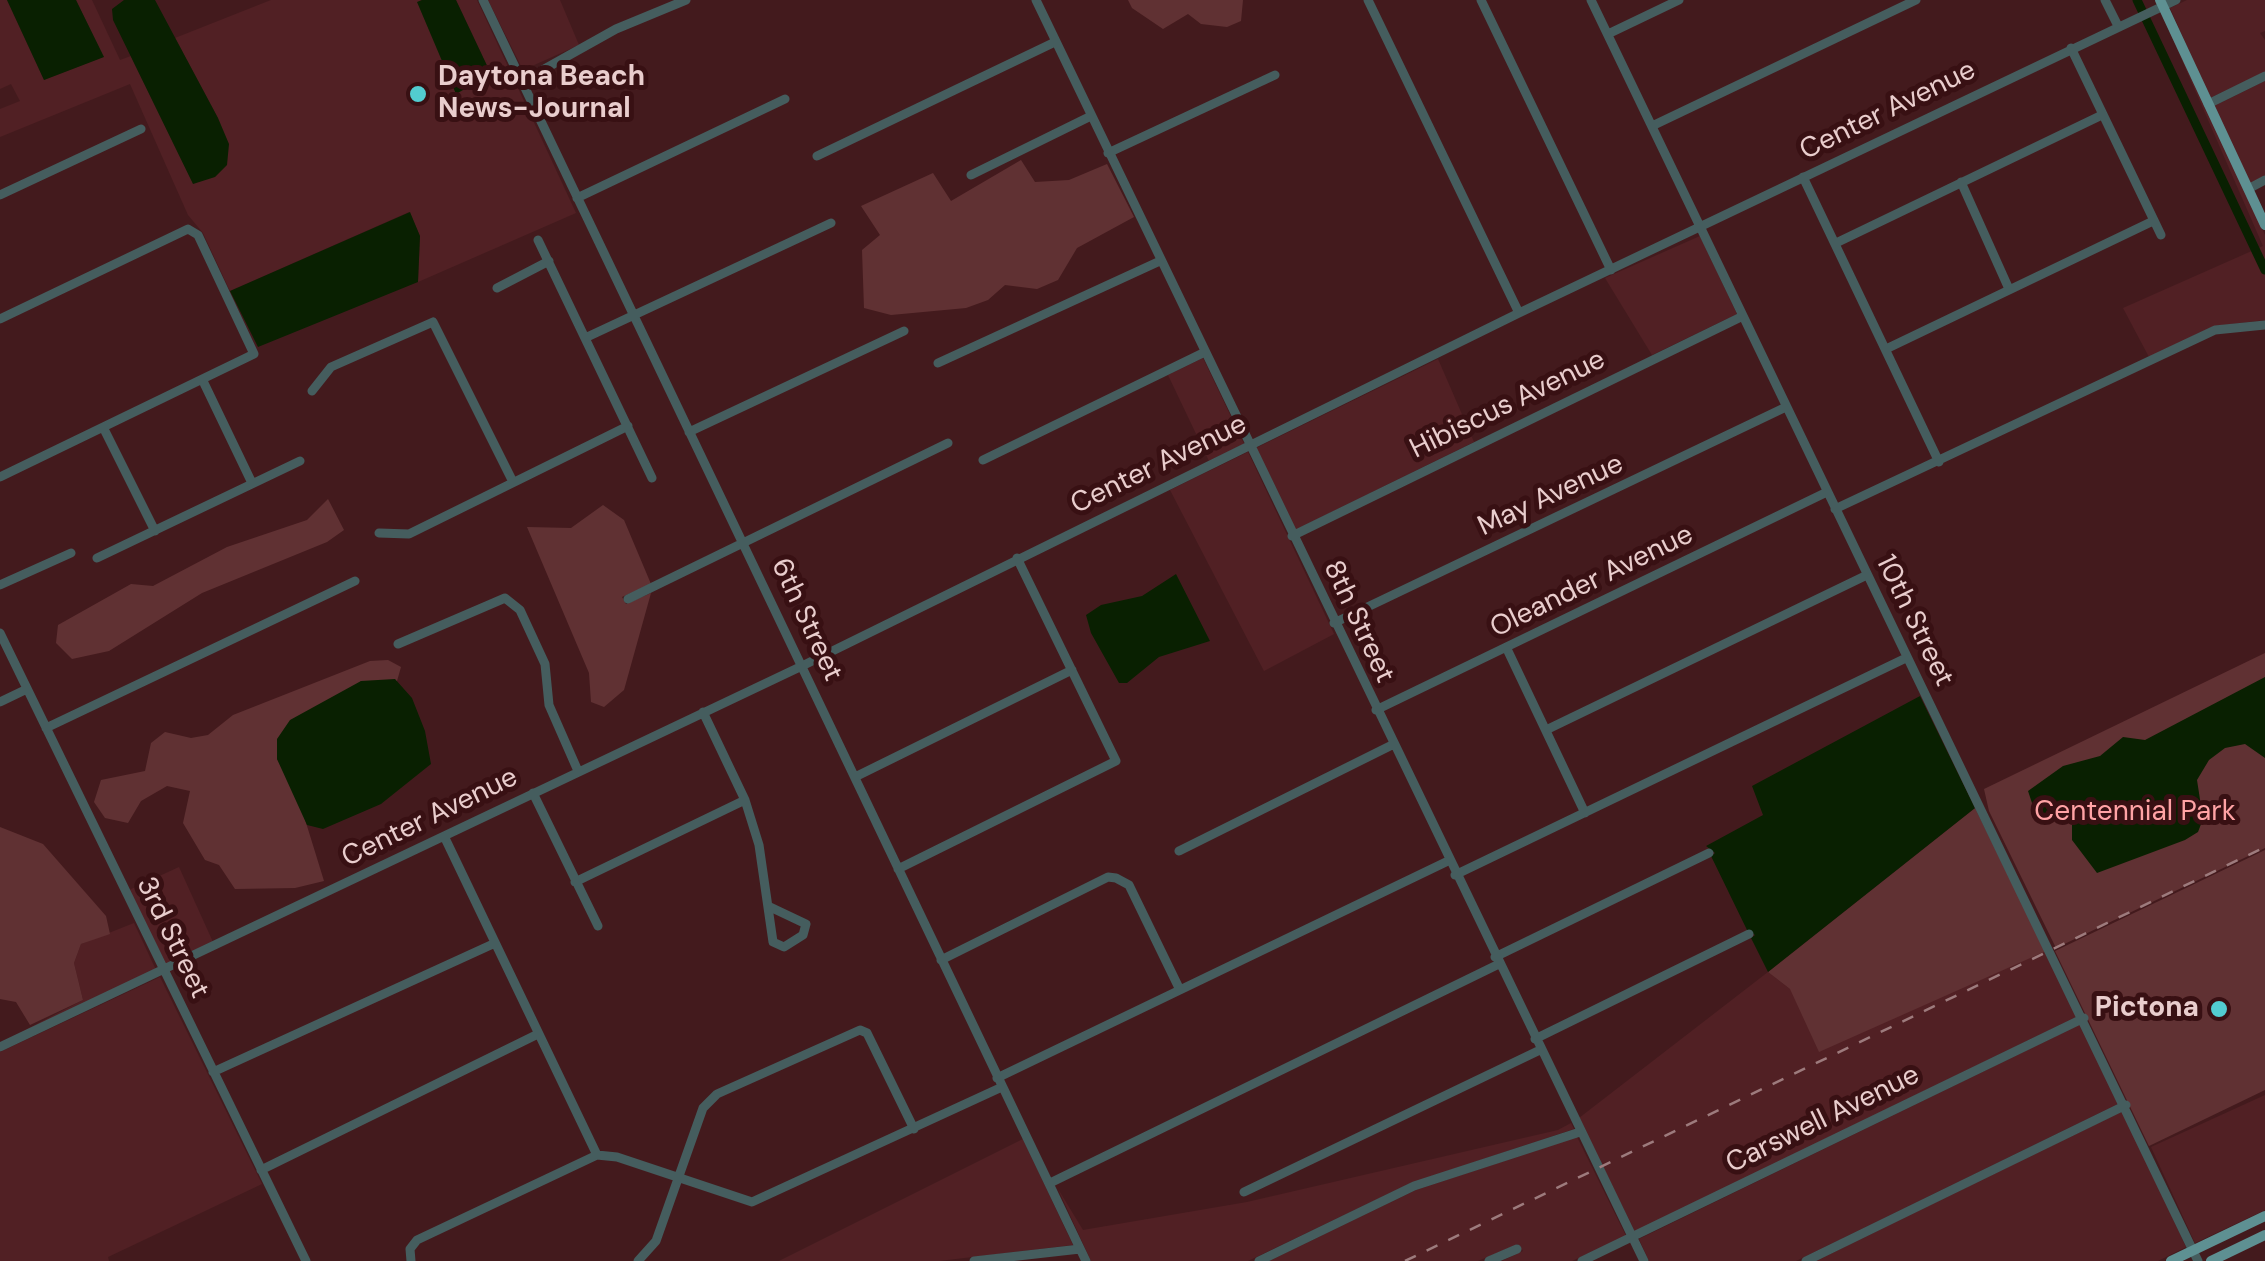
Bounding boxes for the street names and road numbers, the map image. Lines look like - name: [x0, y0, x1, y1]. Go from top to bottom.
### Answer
- street label: Center Avenue: [1795, 54, 1981, 168]
- street label: Hibiscus Avenue: [1405, 343, 1611, 467]
- street label: Center Avenue: [1066, 408, 1252, 522]
- street label: May Avenue: [1473, 448, 1629, 544]
- street label: Oleander Avenue: [1485, 518, 1699, 646]
- street label: 10th Street: [1868, 550, 1960, 692]
- street label: 6th Street: [763, 553, 849, 687]
- street label: 8th Street: [1315, 556, 1401, 688]
- street label: Center Avenue: [337, 761, 523, 875]
- street label: 3rd Street: [128, 872, 216, 1004]
- street label: Carswell Avenue: [1721, 1059, 1925, 1181]

